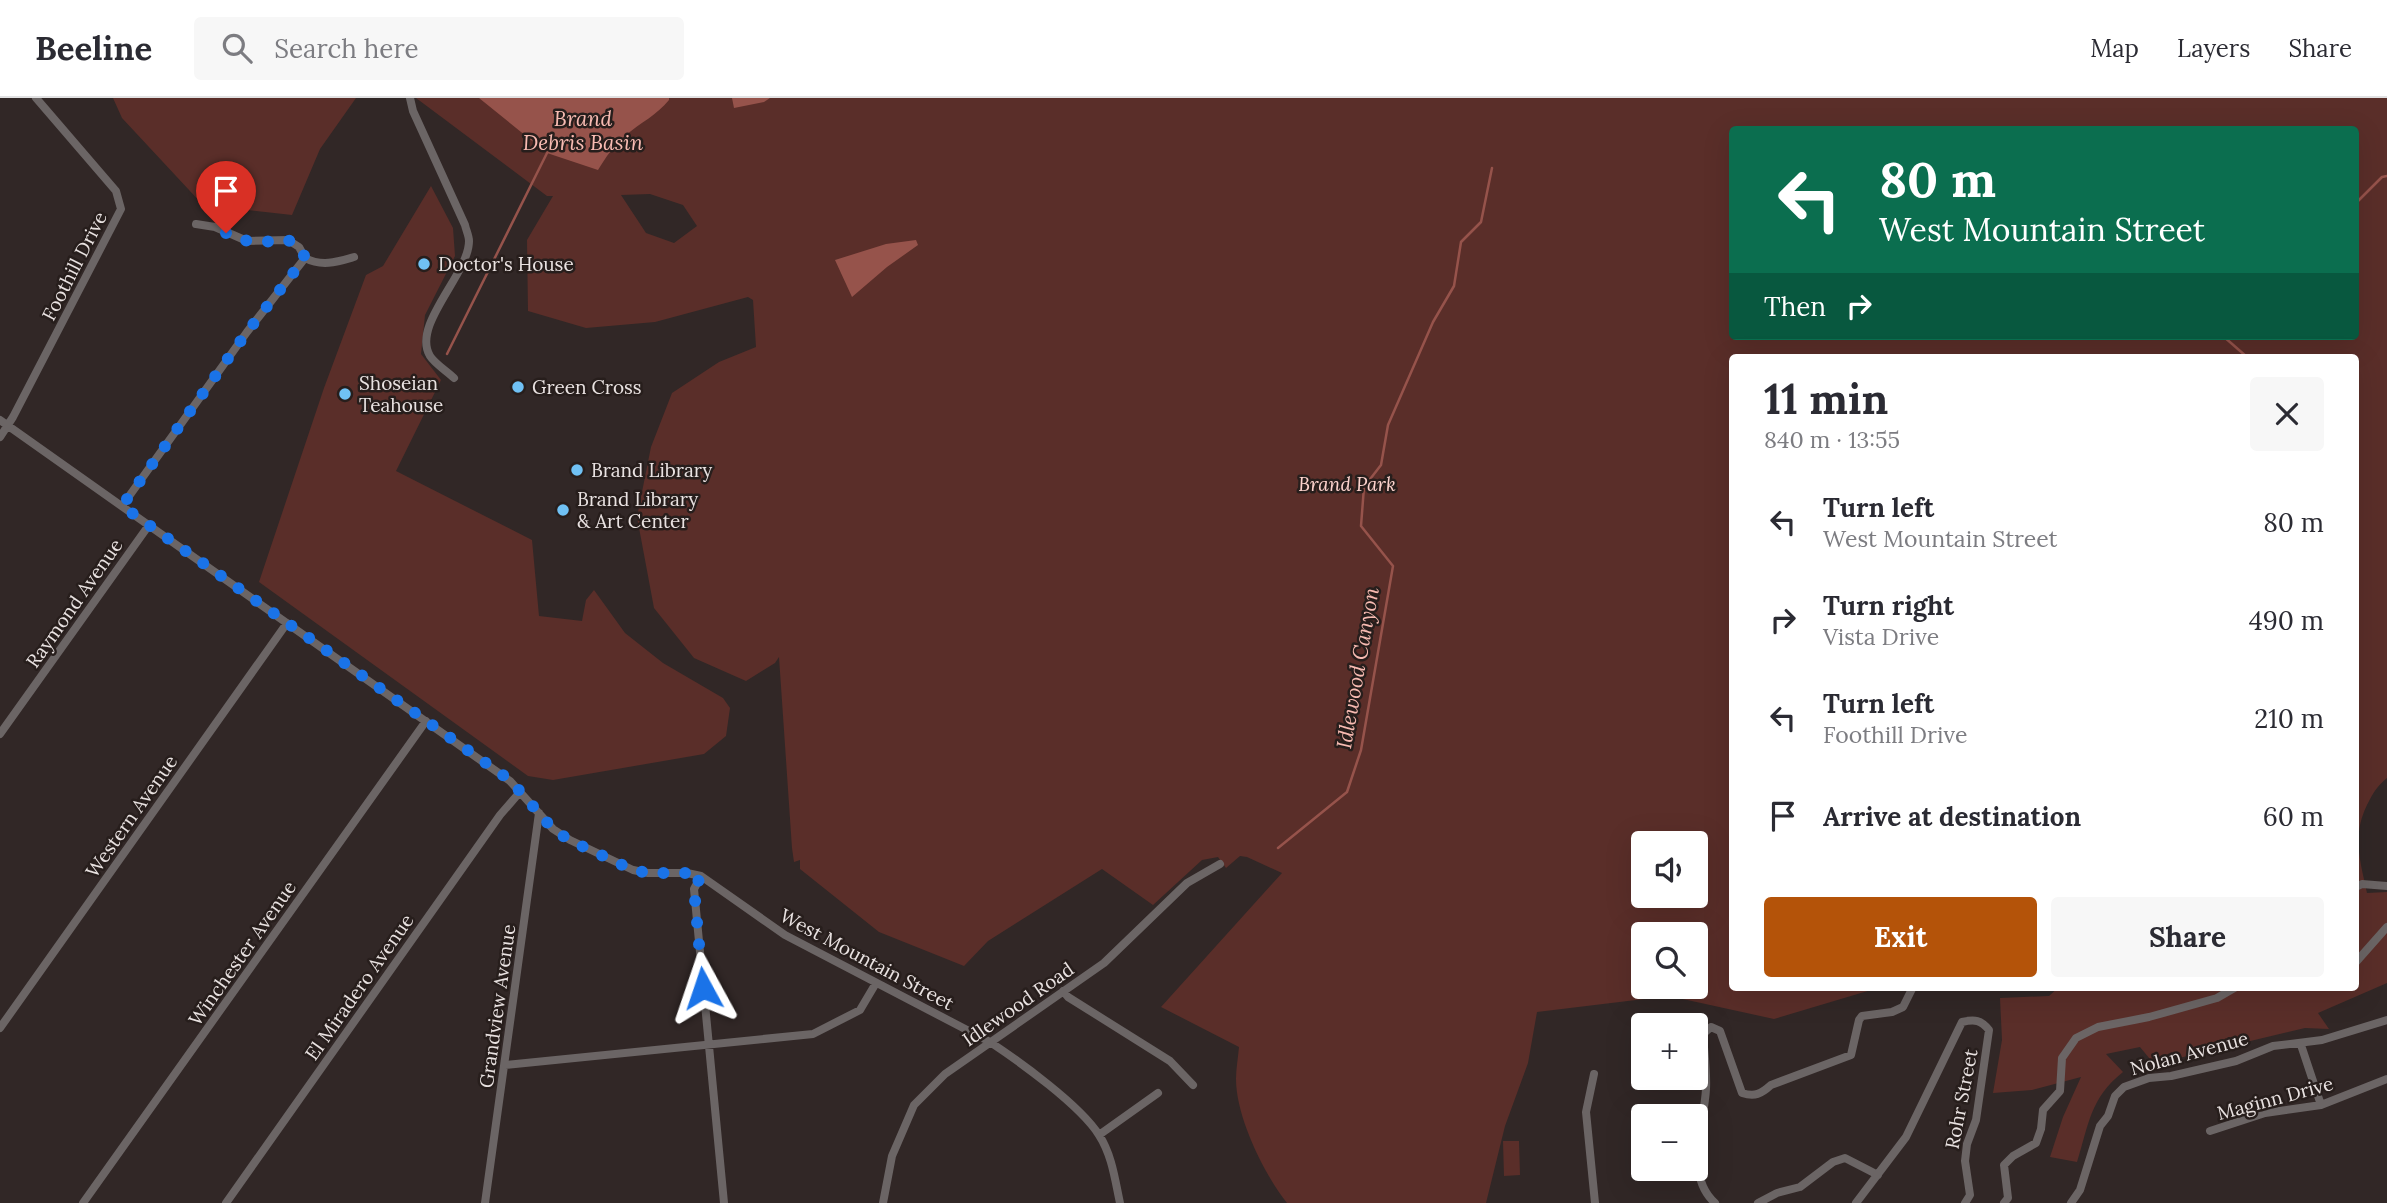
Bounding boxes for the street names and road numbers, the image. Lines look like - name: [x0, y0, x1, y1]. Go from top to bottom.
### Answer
- street label: Foothill Drive: [36, 207, 112, 325]
- street label: Raymond Avenue: [21, 534, 127, 672]
- street label: Western Avenue: [80, 750, 182, 882]
- street label: Winchester Avenue: [183, 876, 301, 1030]
- street label: West Mountain Street: [776, 903, 959, 1015]
- street label: El Miradero Avenue: [300, 909, 418, 1065]
- street label: Grandview Avenue: [474, 923, 520, 1089]
- street label: Idlewood Road: [958, 957, 1078, 1051]
- street label: Nolan Avenue: [2127, 1026, 2251, 1080]
- street label: Rohr Street: [1940, 1046, 1983, 1151]
- street label: Maginn Drive: [2214, 1071, 2336, 1125]

